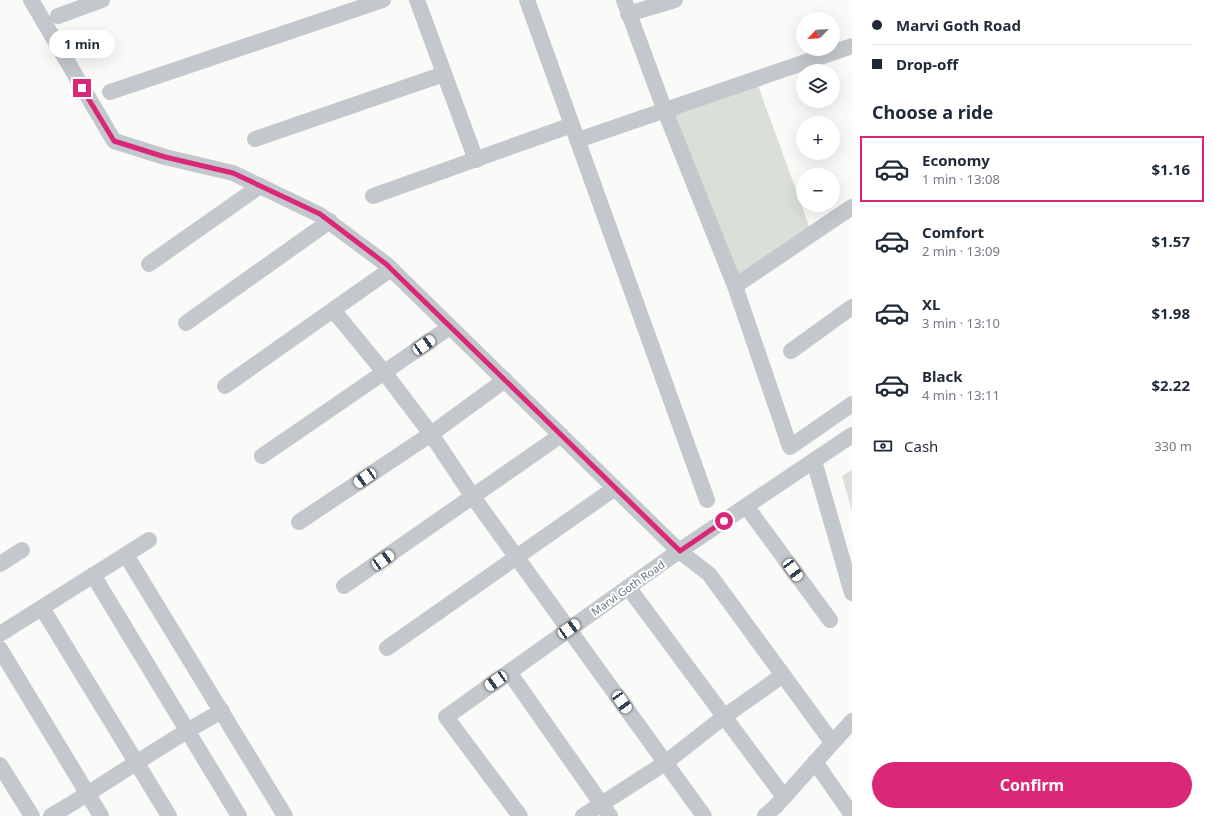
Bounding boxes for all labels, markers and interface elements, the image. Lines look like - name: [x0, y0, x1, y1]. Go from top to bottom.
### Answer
- north arrow: [796, 12, 840, 56]
- map controls: [796, 12, 840, 212]
- text: Marvi Goth Road: [896, 15, 1021, 35]
- callout: 1 min: [49, 30, 115, 58]
- text: 1 min: [64, 35, 100, 53]
- text: Drop-off: [896, 54, 958, 74]
- button: layers: [796, 64, 840, 108]
- route end: [73, 79, 91, 97]
- text: Choose a ride: [872, 100, 993, 124]
- button: +: [796, 116, 840, 160]
- text: Economy: [922, 150, 990, 170]
- icon: car: [874, 151, 910, 187]
- text: $1.16: [1151, 159, 1190, 179]
- button: −: [796, 168, 840, 212]
- text: 1 min · 13:08: [922, 170, 1000, 188]
- text: Comfort: [922, 222, 984, 242]
- icon: car: [874, 223, 910, 259]
- text: $1.57: [1151, 231, 1190, 251]
- text: 2 min · 13:09: [922, 242, 1000, 260]
- text: XL: [922, 294, 940, 314]
- icon: car: [874, 295, 910, 331]
- text: $1.98: [1151, 303, 1190, 323]
- text: 3 min · 13:10: [922, 314, 1000, 332]
- car: [411, 333, 437, 357]
- text: Black: [922, 366, 962, 386]
- icon: car: [874, 367, 910, 403]
- text: $2.22: [1151, 375, 1190, 395]
- text: 4 min · 13:11: [922, 386, 1000, 404]
- icon: cash: [872, 435, 894, 457]
- text: Cash: [904, 436, 938, 456]
- text: 330 m: [1154, 437, 1192, 455]
- car: [352, 466, 378, 490]
- route start: [715, 512, 733, 530]
- car: [370, 548, 396, 572]
- street label: Marvi Goth Road: [588, 557, 668, 619]
- car: [781, 557, 805, 583]
- car: [556, 617, 582, 641]
- car: [483, 669, 509, 693]
- car: [610, 689, 634, 715]
- button: Confirm: [872, 762, 1192, 808]

